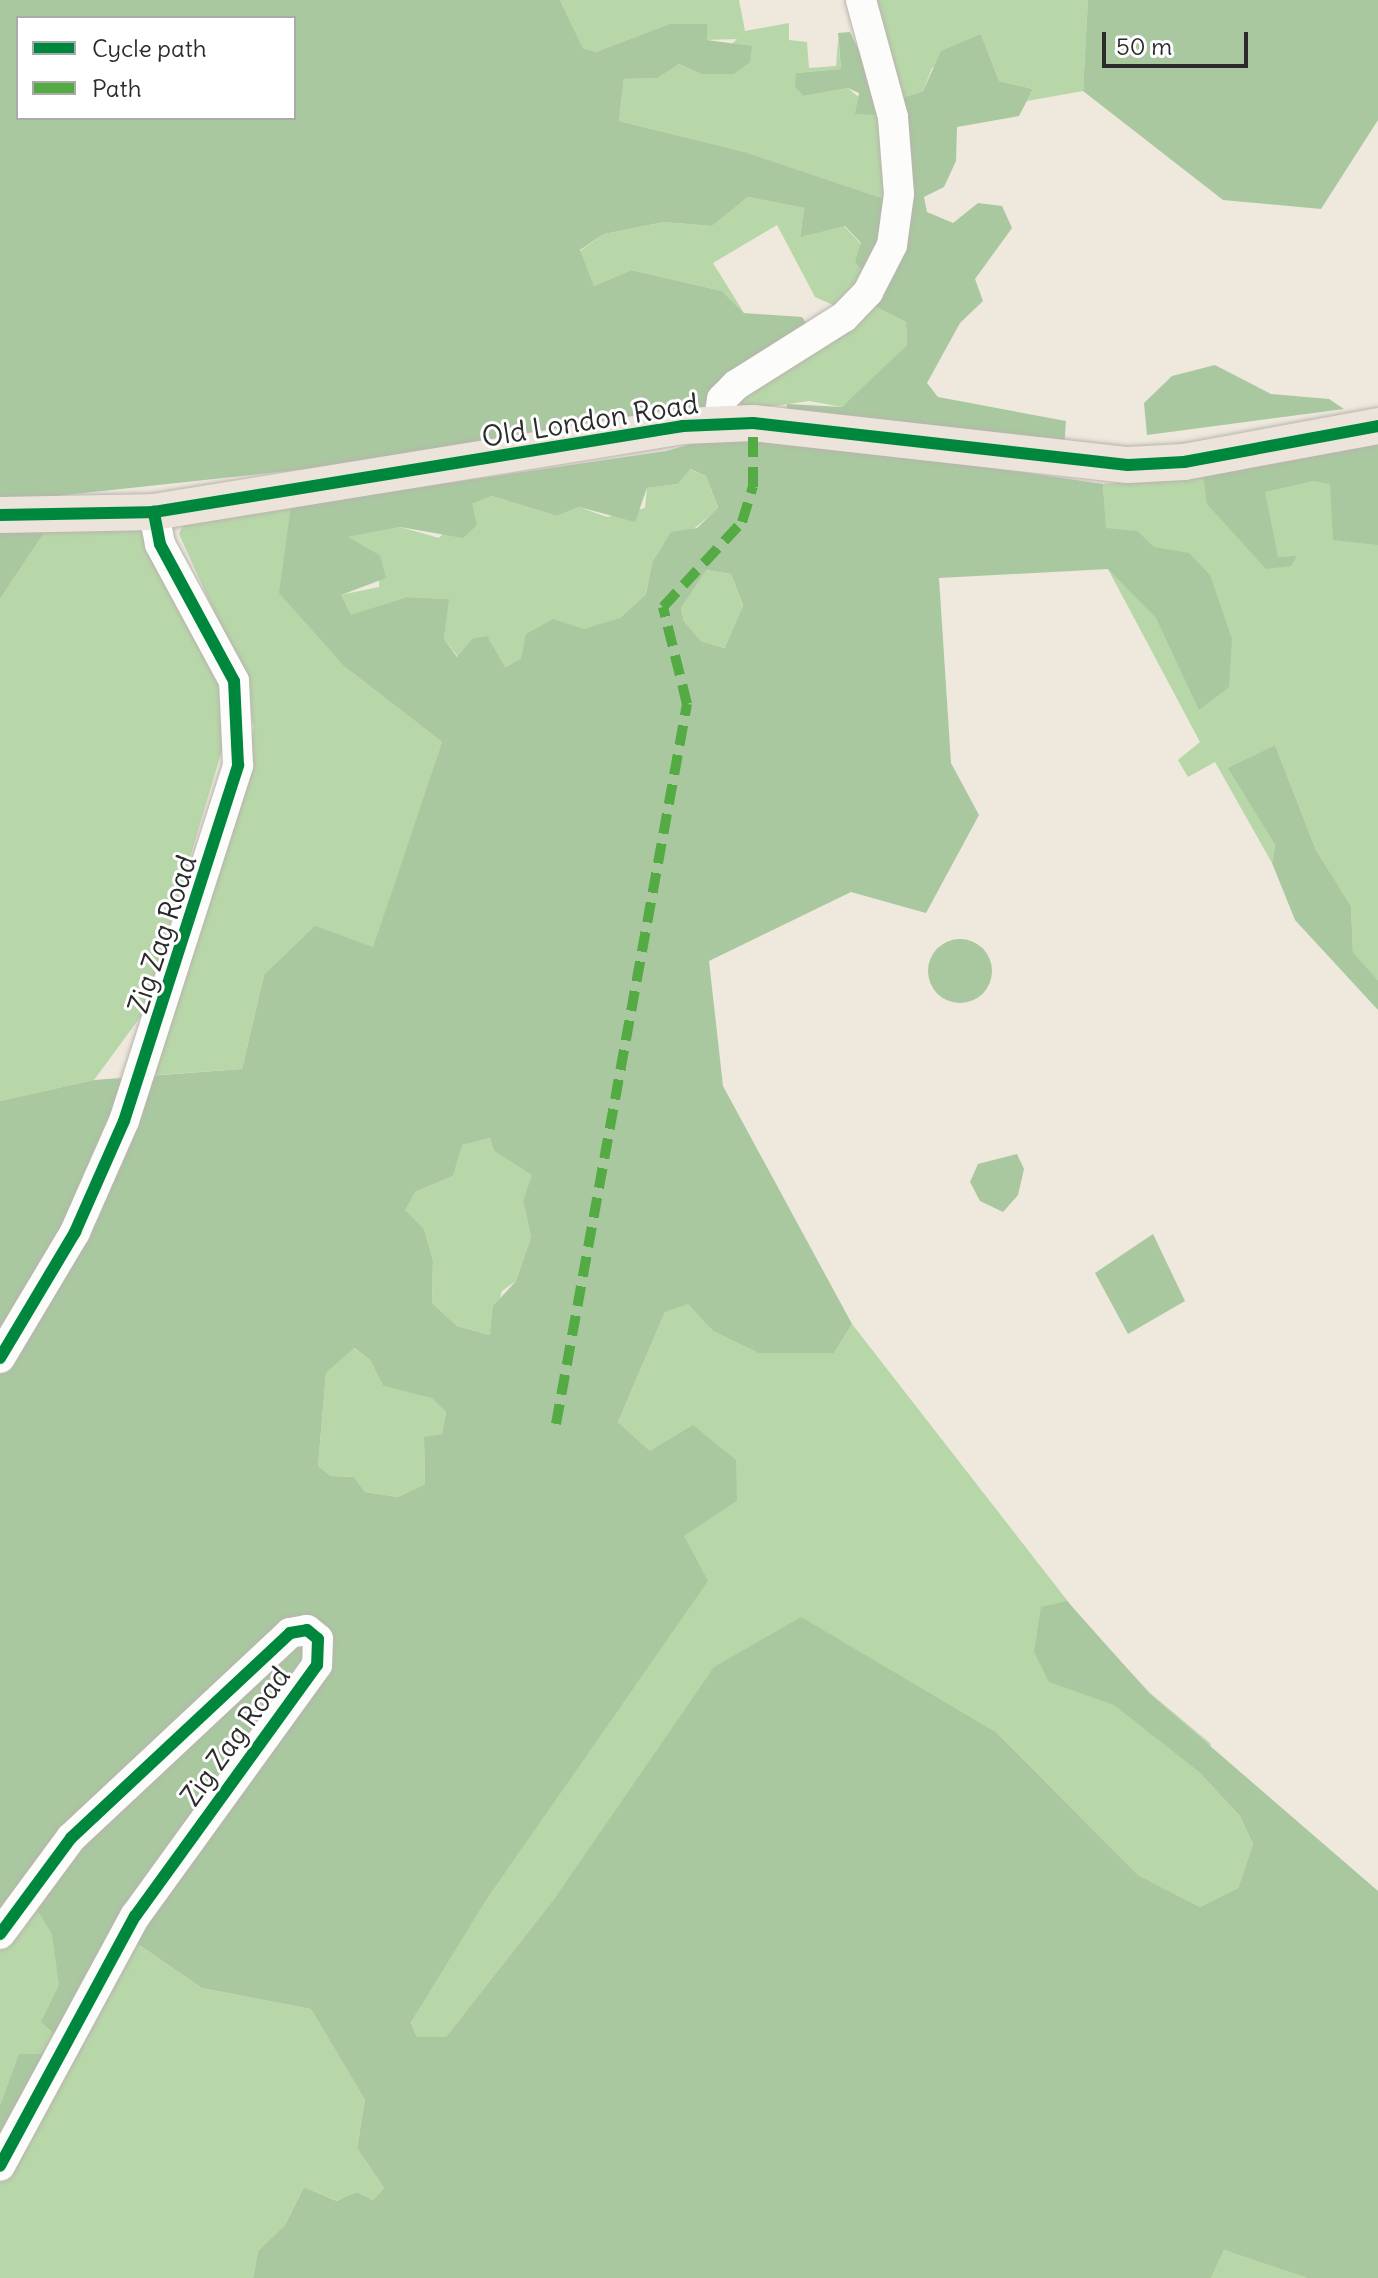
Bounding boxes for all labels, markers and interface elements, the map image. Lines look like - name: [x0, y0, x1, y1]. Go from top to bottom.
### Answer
- legend: [16, 16, 296, 120]
- scale bar: [1106, 16, 1252, 66]
- text: 50 m: [1116, 31, 1172, 61]
- text: Cycle path: [92, 33, 207, 63]
- text: Path: [92, 73, 142, 103]
- street label: Old London Road: [479, 386, 701, 454]
- street label: Zig Zag Road: [121, 851, 203, 1017]
- street label: Zig Zag Road: [173, 1660, 297, 1812]

